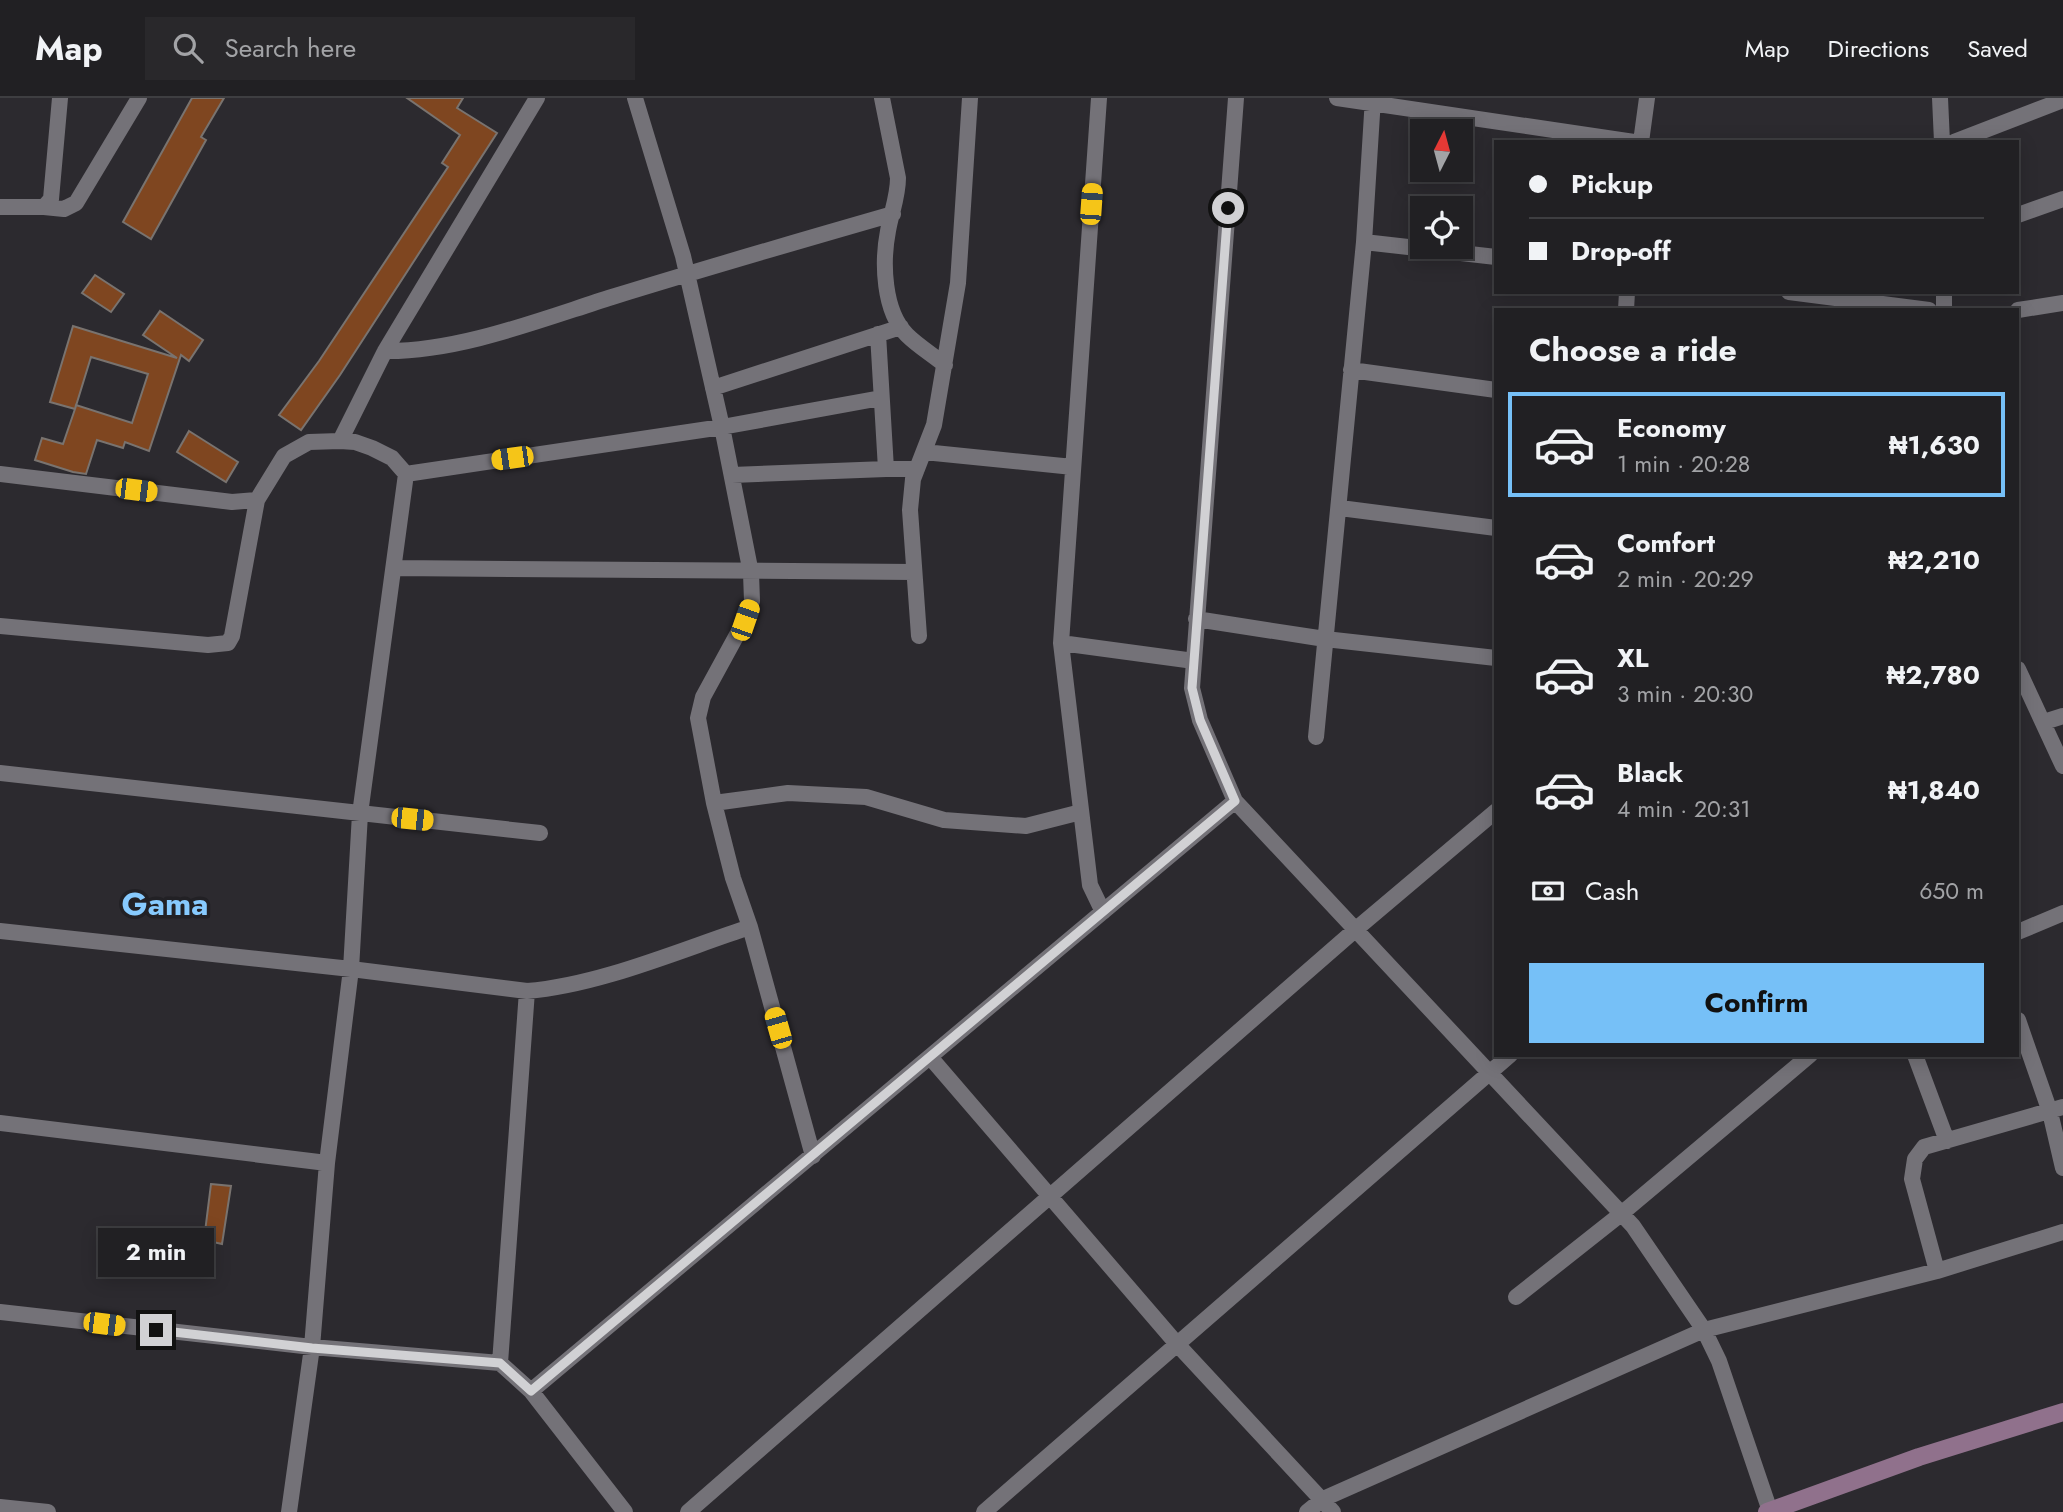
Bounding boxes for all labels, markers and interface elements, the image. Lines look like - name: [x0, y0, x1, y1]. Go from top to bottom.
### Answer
- search box: [145, 17, 635, 80]
- text: Map: [35, 25, 103, 72]
- icon: search: [169, 29, 207, 67]
- text: Search here: [225, 29, 356, 67]
- text: Map: [1745, 31, 1790, 66]
- text: Directions: [1828, 31, 1929, 66]
- text: Saved: [1967, 31, 2028, 66]
- north arrow: [1410, 119, 1474, 182]
- map controls: [1410, 119, 1473, 259]
- text: Pickup: [1571, 165, 1653, 203]
- car: [1080, 182, 1103, 226]
- route start: [1212, 192, 1244, 224]
- button: locate: [1410, 196, 1473, 259]
- text: Drop-off: [1571, 232, 1671, 270]
- text: Choose a ride: [1529, 327, 1737, 373]
- text: Economy: [1617, 409, 1726, 447]
- icon: car: [1533, 413, 1596, 476]
- text: ₦1,630: [1889, 426, 1980, 464]
- car: [490, 445, 535, 471]
- text: 1 min · 20:28: [1617, 447, 1750, 481]
- car: [114, 477, 159, 503]
- text: Comfort: [1617, 524, 1715, 562]
- icon: car: [1533, 528, 1596, 591]
- text: ₦2,210: [1888, 541, 1980, 579]
- text: 2 min · 20:29: [1617, 562, 1754, 596]
- car: [729, 597, 762, 643]
- text: XL: [1617, 639, 1649, 677]
- icon: car: [1533, 643, 1596, 706]
- text: ₦2,780: [1887, 656, 1980, 694]
- text: 3 min · 20:30: [1617, 677, 1753, 711]
- text: Black: [1617, 754, 1683, 792]
- icon: car: [1533, 758, 1596, 821]
- text: ₦1,840: [1888, 771, 1980, 809]
- text: 4 min · 20:31: [1617, 792, 1751, 826]
- car: [391, 806, 434, 832]
- icon: cash: [1529, 872, 1567, 910]
- text: Cash: [1585, 872, 1639, 910]
- text: 650 m: [1919, 874, 1984, 908]
- district label: Gama: [122, 881, 208, 927]
- button: Confirm: [1529, 963, 1984, 1043]
- car: [763, 1005, 794, 1051]
- callout: 2 min: [98, 1228, 214, 1278]
- text: 2 min: [126, 1235, 186, 1269]
- car: [82, 1311, 127, 1337]
- route end: [140, 1314, 172, 1346]

